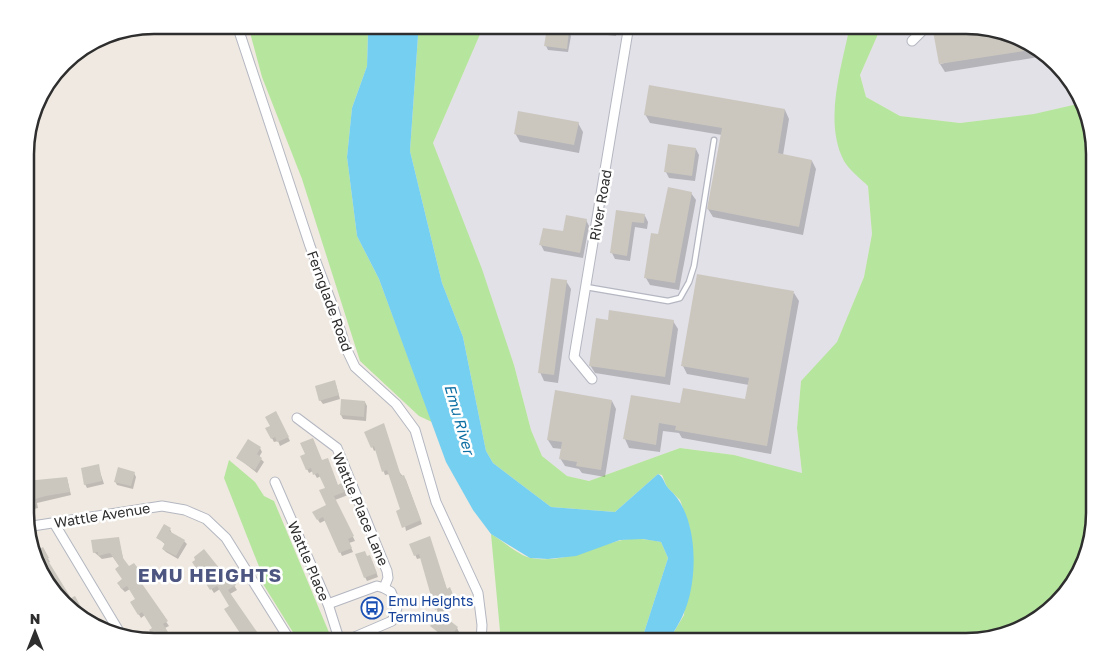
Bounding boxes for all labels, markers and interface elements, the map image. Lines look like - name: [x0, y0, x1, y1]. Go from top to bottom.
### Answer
- street label: River Road: [585, 168, 615, 242]
- street label: Fernglade Road: [304, 248, 356, 354]
- water label: Emu River: [441, 382, 479, 458]
- street label: Wattle Place Lane: [329, 450, 393, 568]
- street label: Wattle Avenue: [53, 499, 151, 531]
- street label: Wattle Place: [285, 519, 333, 603]
- district label: EMU HEIGHTS: [138, 563, 282, 586]
- place label: Emu Heights Terminus: [388, 592, 474, 625]
- bus stop icon: Emu Heights Terminus: [360, 596, 384, 620]
- north arrow: [10, 607, 60, 657]
- text: N: [30, 610, 40, 627]

